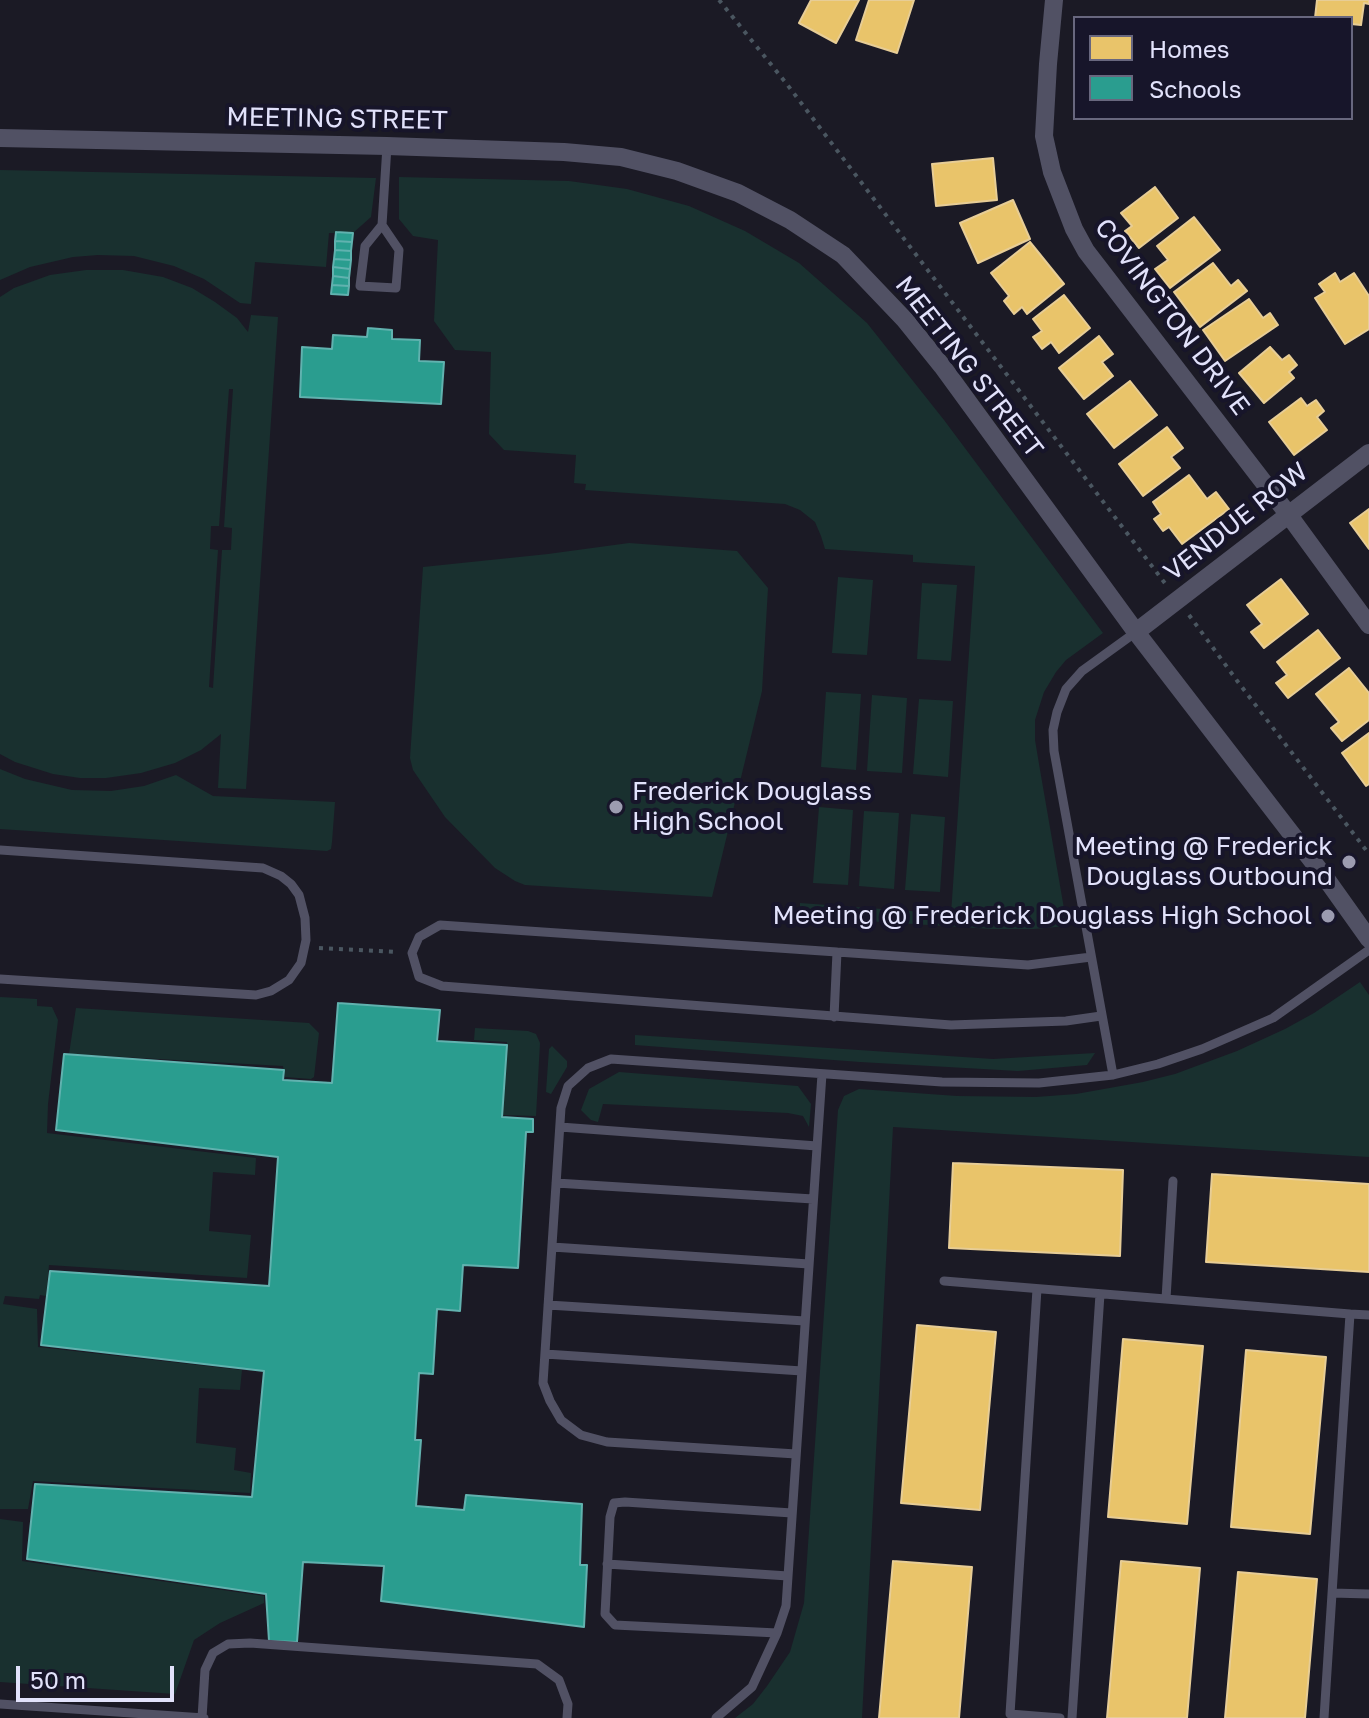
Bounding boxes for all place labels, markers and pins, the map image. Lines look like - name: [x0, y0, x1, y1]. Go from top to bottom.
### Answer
- place label: Frederick Douglass High School: [632, 776, 872, 838]
- marker: Frederick Douglass High School: [607, 798, 625, 816]
- place label: Meeting @ Frederick Douglass Outbound: [1074, 831, 1333, 892]
- marker: Meeting @ Frederick Douglass Outbound: [1340, 853, 1358, 871]
- place label: Meeting @ Frederick Douglass High School: [773, 900, 1312, 932]
- marker: Meeting @ Frederick Douglass High School: [1319, 907, 1337, 925]

